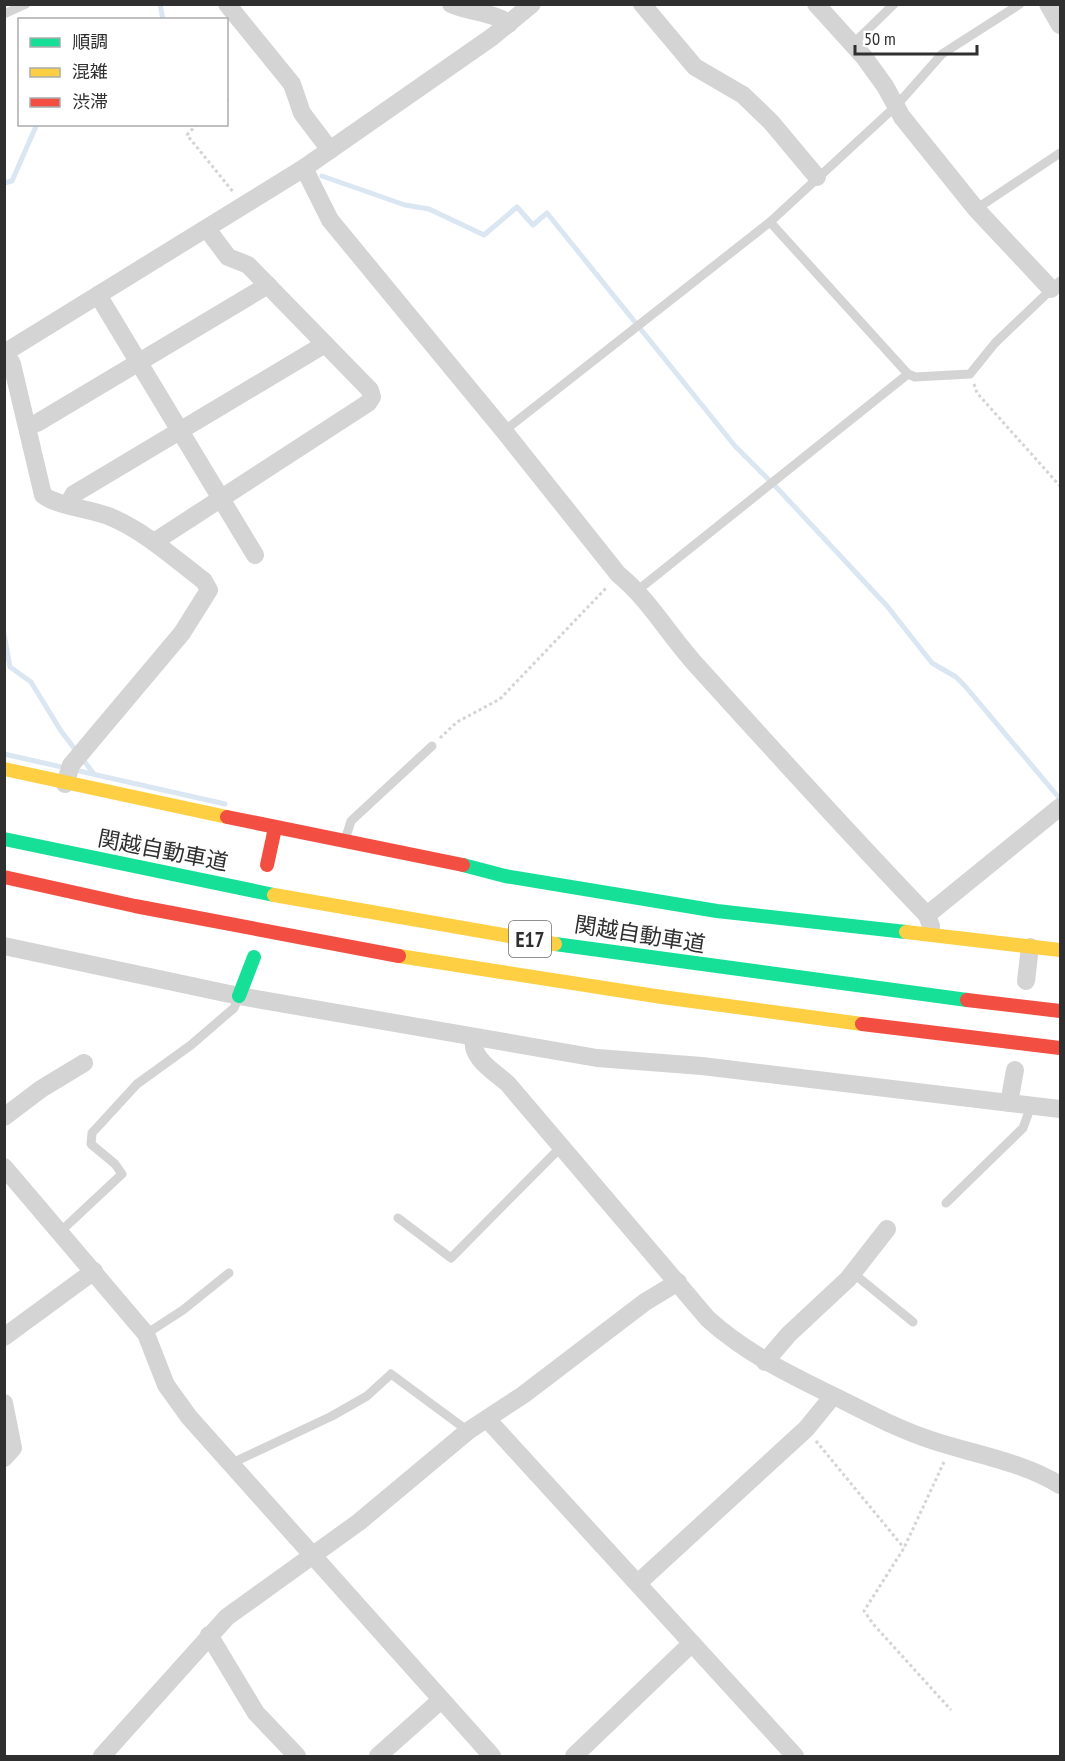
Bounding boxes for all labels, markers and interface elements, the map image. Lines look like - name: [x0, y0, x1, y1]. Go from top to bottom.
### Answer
- legend: [18, 18, 228, 126]
- scale bar: [855, 18, 976, 56]
- text: 50 m: [864, 27, 896, 50]
- text: 順調: [72, 30, 108, 53]
- text: 混雑: [72, 60, 108, 83]
- text: 渋滞: [72, 90, 108, 113]
- street label: 関越自動車道: [96, 824, 230, 876]
- street label: 関越自動車道: [573, 910, 707, 958]
- road number: E17: [509, 921, 551, 957]

